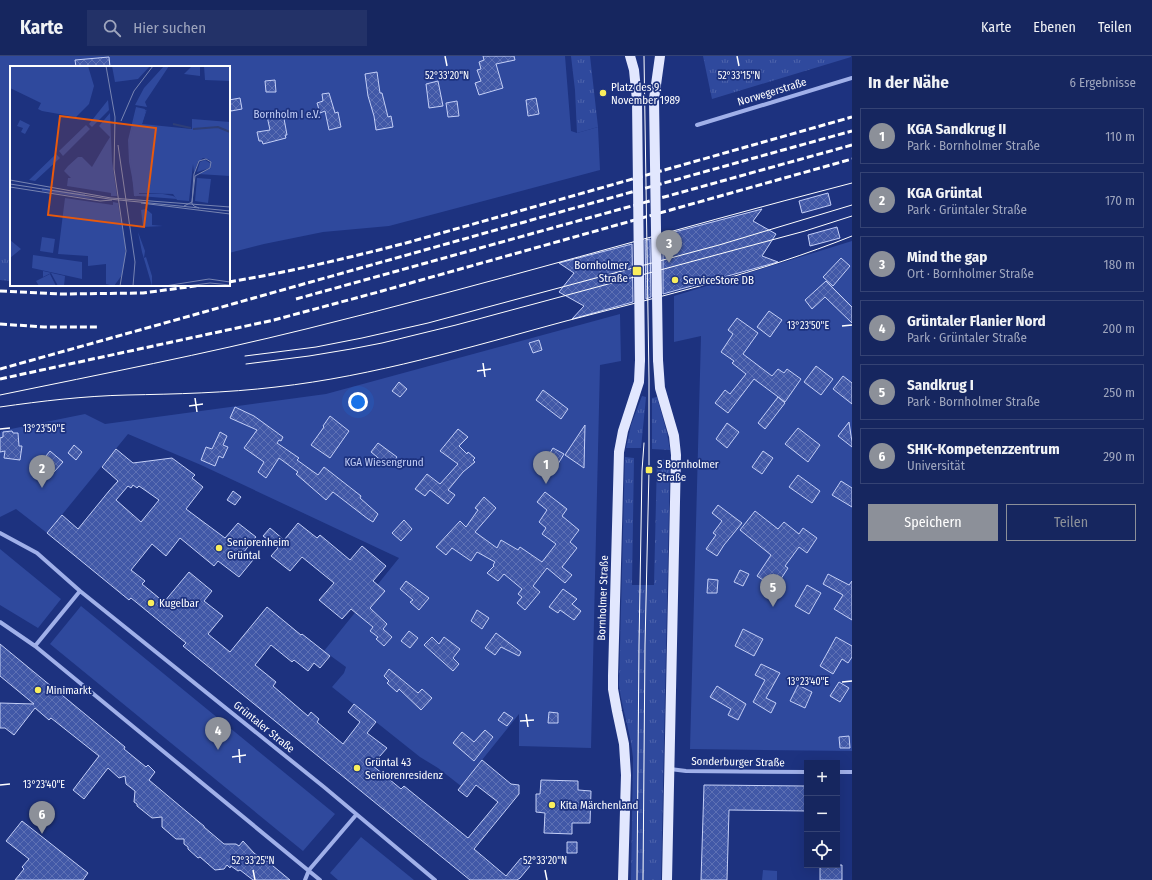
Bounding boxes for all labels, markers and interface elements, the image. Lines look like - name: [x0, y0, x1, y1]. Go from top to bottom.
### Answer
- search box: [87, 10, 367, 46]
- text: Karte: [20, 16, 63, 39]
- icon: search: [101, 17, 123, 39]
- text: Hier suchen: [133, 19, 206, 37]
- text: Karte: [981, 19, 1011, 36]
- text: Ebenen: [1033, 19, 1076, 36]
- text: Teilen: [1098, 19, 1132, 36]
- inset map: [10, 66, 230, 286]
- text: 52°33'20"N: [425, 70, 469, 82]
- text: 52°33'15"N: [718, 70, 760, 82]
- text: In der Nähe: [868, 72, 949, 93]
- street label: Norwegerstraße: [736, 75, 808, 109]
- text: 6 Ergebnisse: [1069, 75, 1136, 90]
- place label: Platz des 9. November 1989: [611, 81, 680, 107]
- marker: Platz des 9. November 1989: [598, 88, 608, 98]
- park label: Bornholm I e.V.: [254, 108, 320, 121]
- text: KGA Sandkrug II: [907, 120, 1006, 138]
- text: 1: [879, 129, 885, 144]
- text: 110 m: [1105, 129, 1135, 144]
- text: Park · Bornholmer Straße: [907, 138, 1040, 153]
- text: KGA Grüntal: [907, 184, 982, 202]
- text: 2: [879, 193, 885, 208]
- text: 170 m: [1105, 193, 1135, 208]
- text: Park · Grüntaler Straße: [907, 202, 1027, 217]
- pin: 3: [656, 230, 682, 263]
- text: Mind the gap: [907, 248, 987, 266]
- text: 3: [879, 257, 885, 272]
- text: 180 m: [1104, 257, 1135, 272]
- place label: Bornholmer Straße: [574, 259, 628, 285]
- marker: Bornholmer Straße: [631, 265, 643, 277]
- text: Ort · Bornholmer Straße: [907, 266, 1034, 281]
- place label: ServiceStore DB: [683, 274, 754, 287]
- marker: ServiceStore DB: [670, 275, 680, 285]
- text: Grüntaler Flanier Nord: [907, 312, 1046, 330]
- text: 13°23'50"E: [787, 320, 829, 332]
- text: 4: [879, 321, 885, 336]
- text: 200 m: [1103, 321, 1135, 336]
- text: Park · Grüntaler Straße: [907, 330, 1027, 345]
- text: Sandkrug I: [907, 376, 974, 394]
- text: 5: [879, 385, 885, 400]
- text: 250 m: [1103, 385, 1135, 400]
- your location: [348, 392, 368, 412]
- text: Park · Bornholmer Straße: [907, 394, 1040, 409]
- text: 13°23'50"E: [23, 423, 65, 435]
- text: SHK-Kompetenzzentrum: [907, 440, 1060, 458]
- text: 6: [879, 449, 885, 464]
- text: 290 m: [1103, 449, 1135, 464]
- pin: 1: [533, 451, 559, 484]
- pin: 2: [29, 455, 55, 488]
- park label: KGA Wiesengrund: [344, 456, 424, 469]
- place label: S Bornholmer Straße: [657, 458, 719, 484]
- text: Universität: [907, 458, 965, 473]
- marker: S Bornholmer Straße: [644, 465, 654, 475]
- button: Speichern: [868, 504, 998, 541]
- button: Teilen: [1006, 504, 1136, 541]
- place label: Seniorenheim Grüntal: [227, 536, 289, 562]
- marker: Seniorenheim Grüntal: [214, 543, 224, 553]
- street label: Bornholmer Straße: [595, 555, 611, 641]
- pin: 5: [760, 574, 786, 607]
- place label: Kugelbar: [159, 597, 199, 610]
- marker: Kugelbar: [146, 598, 156, 608]
- text: 13°23'40"E: [787, 676, 829, 688]
- place label: Minimarkt: [46, 684, 92, 697]
- marker: Minimarkt: [33, 685, 43, 695]
- street label: Grüntaler Straße: [231, 699, 297, 755]
- pin: 4: [205, 717, 231, 750]
- street label: Sonderburger Straße: [691, 755, 785, 769]
- place label: Grüntal 43 Seniorenresidenz: [365, 756, 444, 782]
- map controls: [804, 760, 840, 868]
- button: +: [804, 760, 840, 796]
- marker: Grüntal 43 Seniorenresidenz: [352, 763, 362, 773]
- text: 13°23'40"E: [23, 779, 65, 791]
- button: −: [804, 796, 840, 832]
- place label: Kita Märchenland: [560, 799, 639, 812]
- marker: Kita Märchenland: [547, 800, 557, 810]
- pin: 6: [29, 801, 55, 834]
- button: locate: [804, 832, 840, 868]
- text: 52°33'25"N: [231, 855, 275, 867]
- text: 52°33'20"N: [523, 855, 567, 867]

